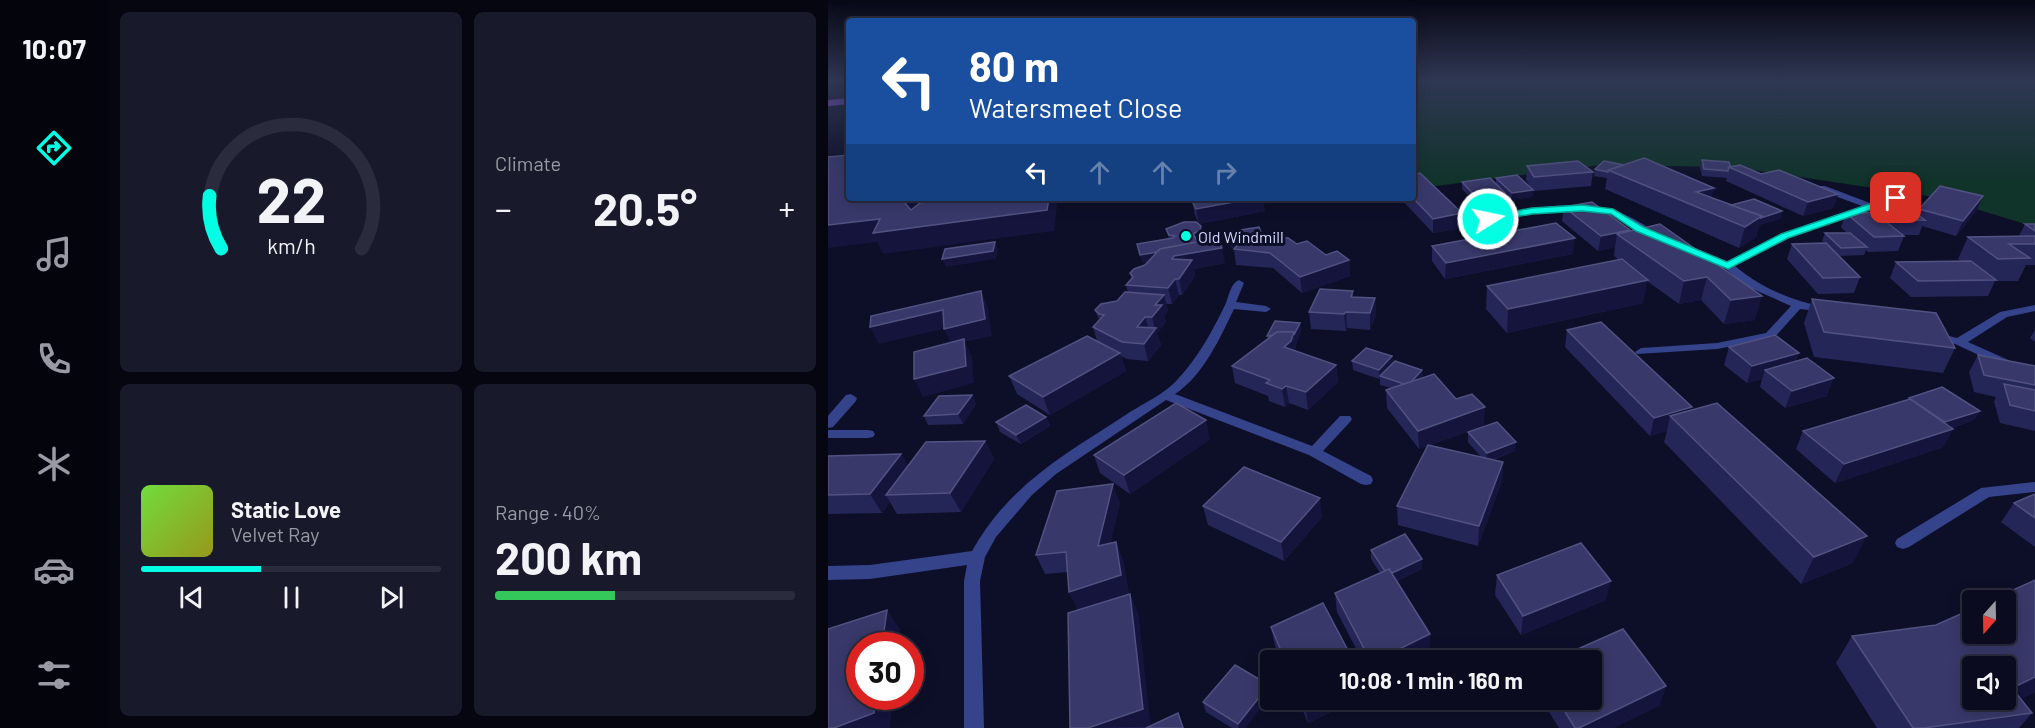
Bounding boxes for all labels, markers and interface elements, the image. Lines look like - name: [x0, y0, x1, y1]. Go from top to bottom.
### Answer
- text: 10:07: [22, 32, 86, 64]
- text: 80 m: [969, 40, 1059, 90]
- icon: left: [870, 42, 948, 120]
- text: Watersmeet Close: [969, 91, 1182, 123]
- icon: directions: [33, 127, 75, 169]
- text: Climate: [495, 151, 561, 175]
- icon: left: [1020, 156, 1053, 189]
- icon: ahead: [1083, 156, 1116, 189]
- icon: ahead: [1146, 156, 1179, 189]
- icon: right: [1209, 156, 1242, 189]
- text: 22: [256, 161, 326, 235]
- pin: [1870, 172, 1921, 223]
- text: 20.5°: [593, 181, 697, 235]
- icon: arrive: [1879, 181, 1912, 214]
- position arrow: [1456, 187, 1520, 251]
- text: −: [495, 188, 512, 228]
- text: +: [779, 188, 795, 228]
- place label: Old Windmill: [1198, 227, 1284, 246]
- marker: Old Windmill: [1179, 229, 1193, 243]
- icon: music: [33, 233, 75, 275]
- text: km/h: [267, 233, 315, 258]
- icon: phone: [33, 338, 75, 380]
- icon: climate: [33, 443, 75, 485]
- text: Static Love: [231, 496, 341, 522]
- text: Range · 40%: [495, 500, 601, 524]
- text: Velvet Ray: [231, 522, 320, 546]
- text: 200 km: [495, 530, 642, 584]
- icon: car: [33, 549, 75, 591]
- icon: previous: [175, 581, 208, 614]
- icon: pause: [275, 581, 308, 614]
- icon: next: [375, 581, 408, 614]
- north arrow: [1962, 590, 2016, 644]
- map controls: [1962, 590, 2016, 710]
- speed limit sign: 30: [846, 632, 924, 710]
- icon: filters: [33, 654, 75, 696]
- button: sound: [1962, 656, 2016, 710]
- text: 10:08 · 1 min · 160 m: [1339, 667, 1523, 693]

